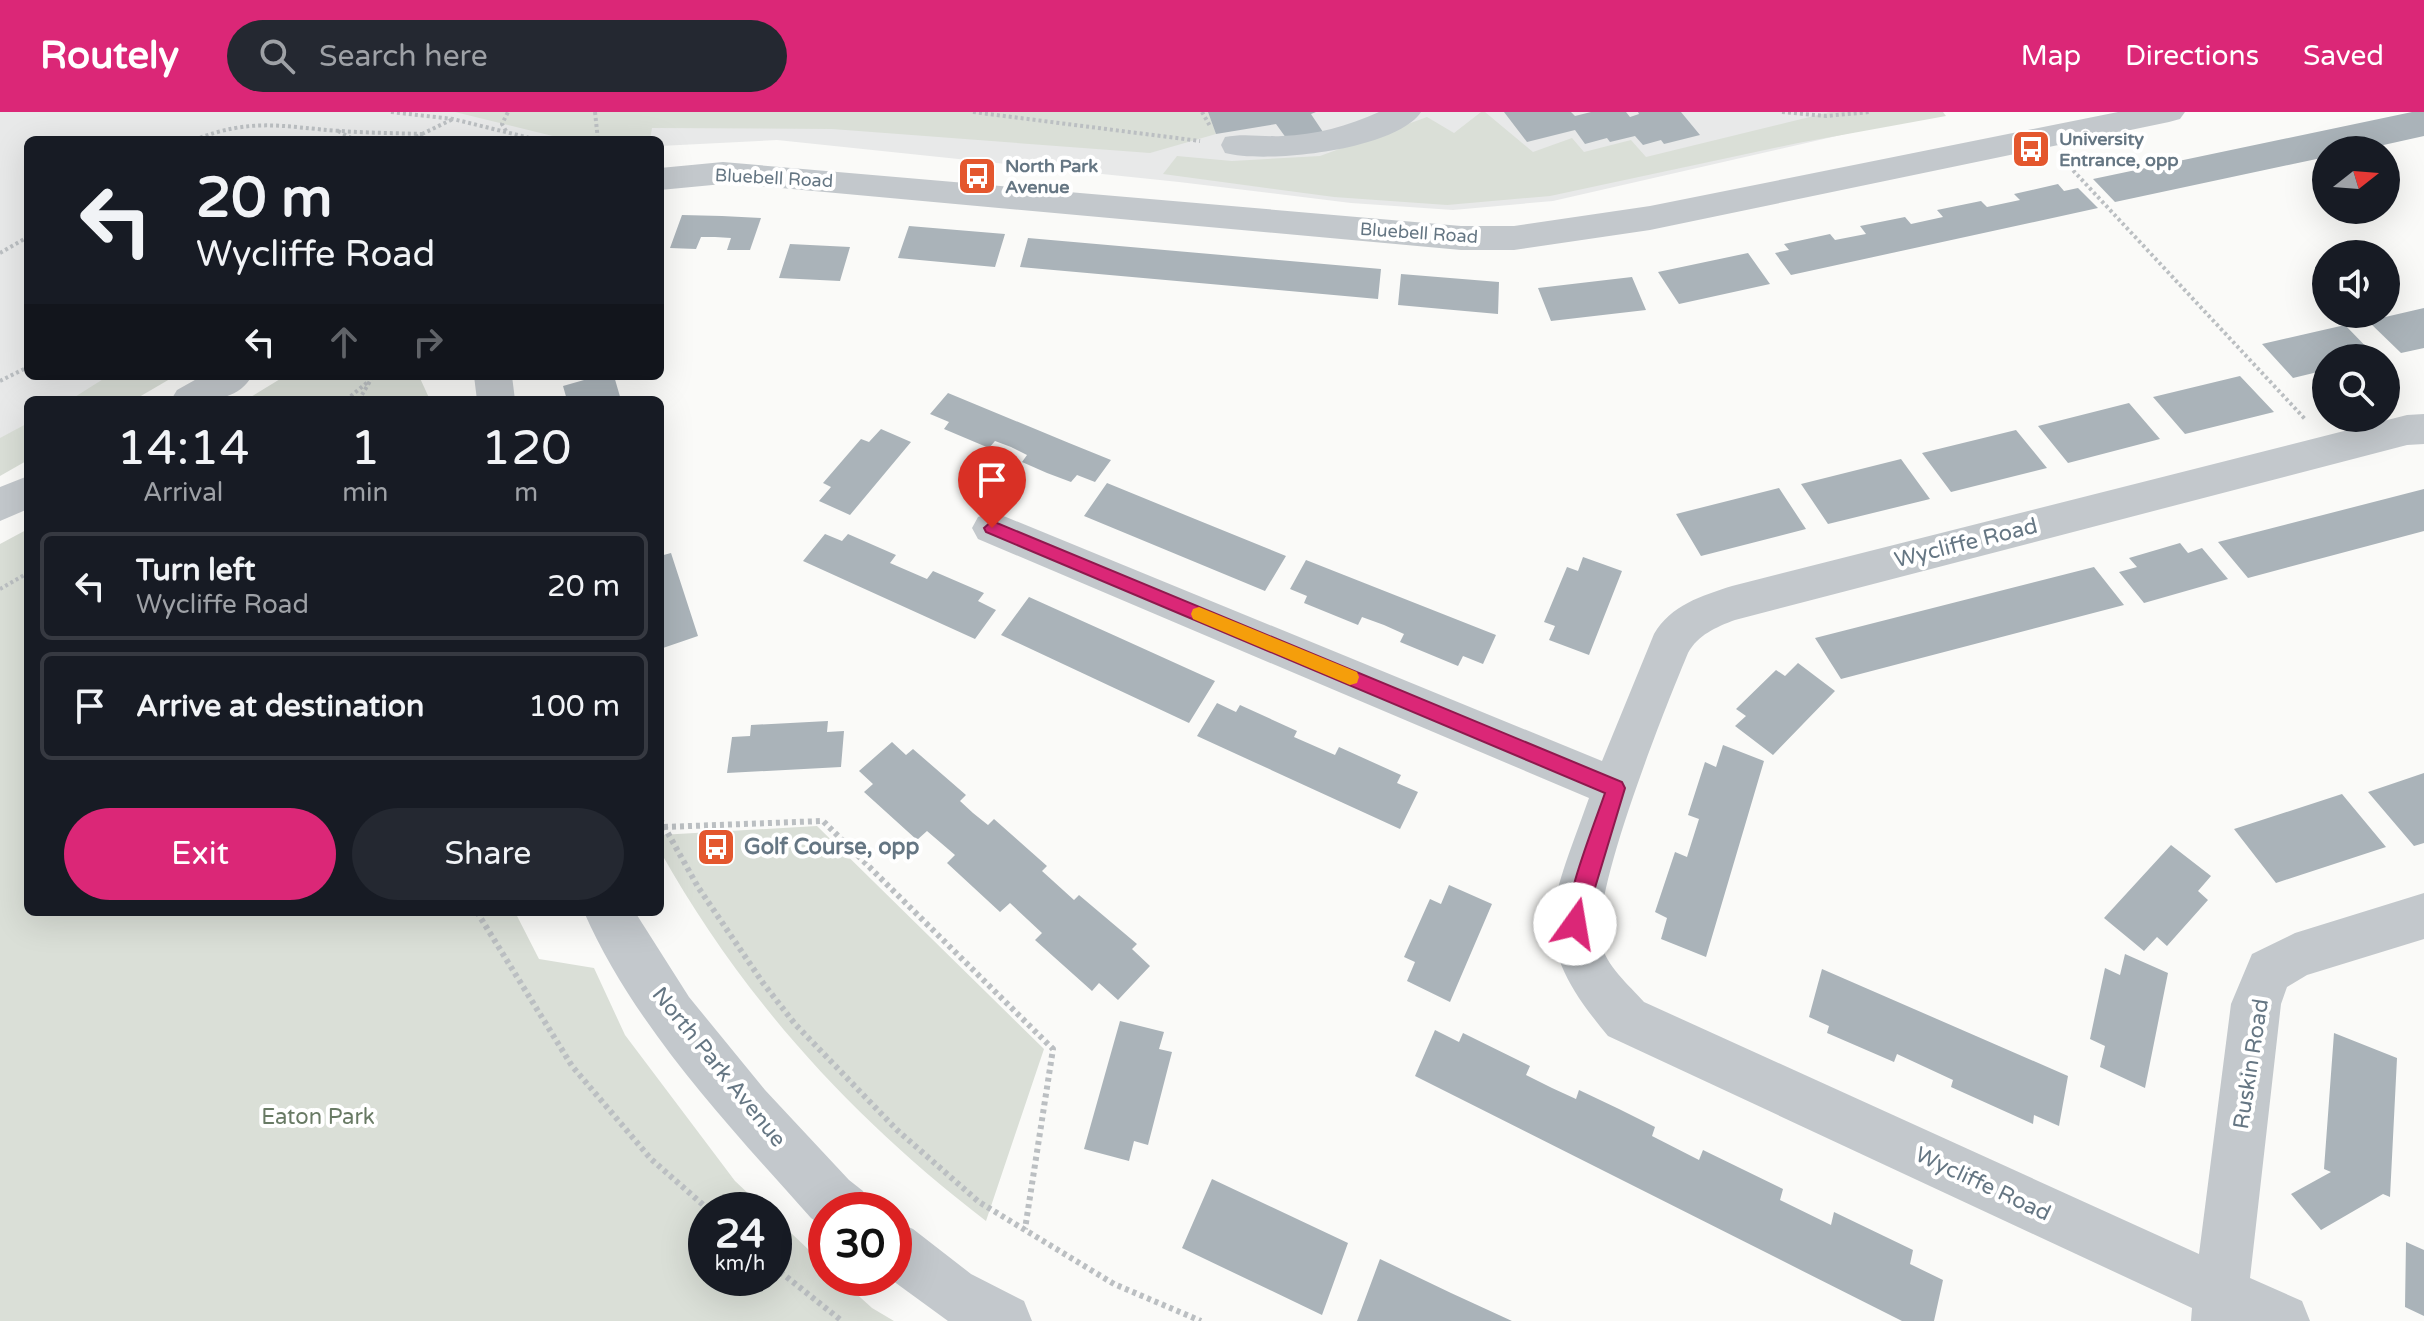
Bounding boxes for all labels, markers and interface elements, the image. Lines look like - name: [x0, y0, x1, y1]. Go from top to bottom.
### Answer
- search box: [227, 20, 787, 92]
- text: Routely: [40, 33, 179, 79]
- icon: search: [255, 34, 299, 78]
- text: Search here: [319, 38, 488, 75]
- text: Map: [2021, 39, 2081, 73]
- text: Directions: [2125, 39, 2259, 73]
- text: Saved: [2303, 39, 2384, 73]
- bus stop icon: University Entrance, opp: [2010, 128, 2052, 170]
- place label: University Entrance, opp: [2059, 128, 2179, 171]
- north arrow: [2312, 136, 2400, 224]
- map controls: [2312, 136, 2400, 432]
- bus stop icon: North Park Avenue: [956, 155, 998, 197]
- place label: North Park Avenue: [1005, 155, 1098, 198]
- street label: Bluebell Road: [714, 164, 834, 192]
- text: 20 m: [196, 165, 332, 232]
- icon: left: [64, 168, 168, 272]
- street label: Bluebell Road: [1359, 218, 1479, 248]
- text: Wycliffe Road: [196, 233, 435, 276]
- button: sound: [2312, 240, 2400, 328]
- icon: left: [238, 320, 282, 364]
- icon: ahead: [322, 320, 366, 364]
- icon: right: [406, 320, 450, 364]
- button: search: [2312, 344, 2400, 432]
- text: 14:14: [117, 420, 250, 478]
- text: 1: [350, 420, 380, 478]
- text: 120: [481, 420, 571, 478]
- pin: [958, 446, 1026, 528]
- icon: arrive: [970, 458, 1014, 502]
- text: Arrival: [143, 477, 223, 508]
- text: min: [342, 477, 388, 508]
- text: m: [514, 477, 538, 508]
- street label: Wycliffe Road: [1892, 513, 2040, 573]
- text: Turn left: [136, 552, 255, 589]
- icon: left: [68, 564, 112, 608]
- text: 20 m: [547, 568, 620, 605]
- text: Wycliffe Road: [136, 589, 309, 620]
- icon: arrive: [68, 684, 112, 728]
- text: Arrive at destination: [136, 688, 424, 725]
- text: 100 m: [528, 688, 620, 725]
- button: Exit: [64, 808, 336, 900]
- button: Share: [352, 808, 624, 900]
- bus stop icon: Golf Course, opp: [695, 826, 737, 868]
- place label: Golf Course, opp: [744, 834, 919, 860]
- position arrow: [1533, 882, 1617, 966]
- street label: North Park Avenue: [647, 982, 791, 1152]
- street label: Ruskin Road: [2228, 997, 2274, 1131]
- park label: Eaton Park: [261, 1104, 375, 1130]
- street label: Wycliffe Road: [1911, 1141, 2055, 1227]
- speed limit sign: 30: [808, 1192, 912, 1296]
- text: 24: [715, 1210, 765, 1258]
- text: km/h: [715, 1252, 765, 1276]

